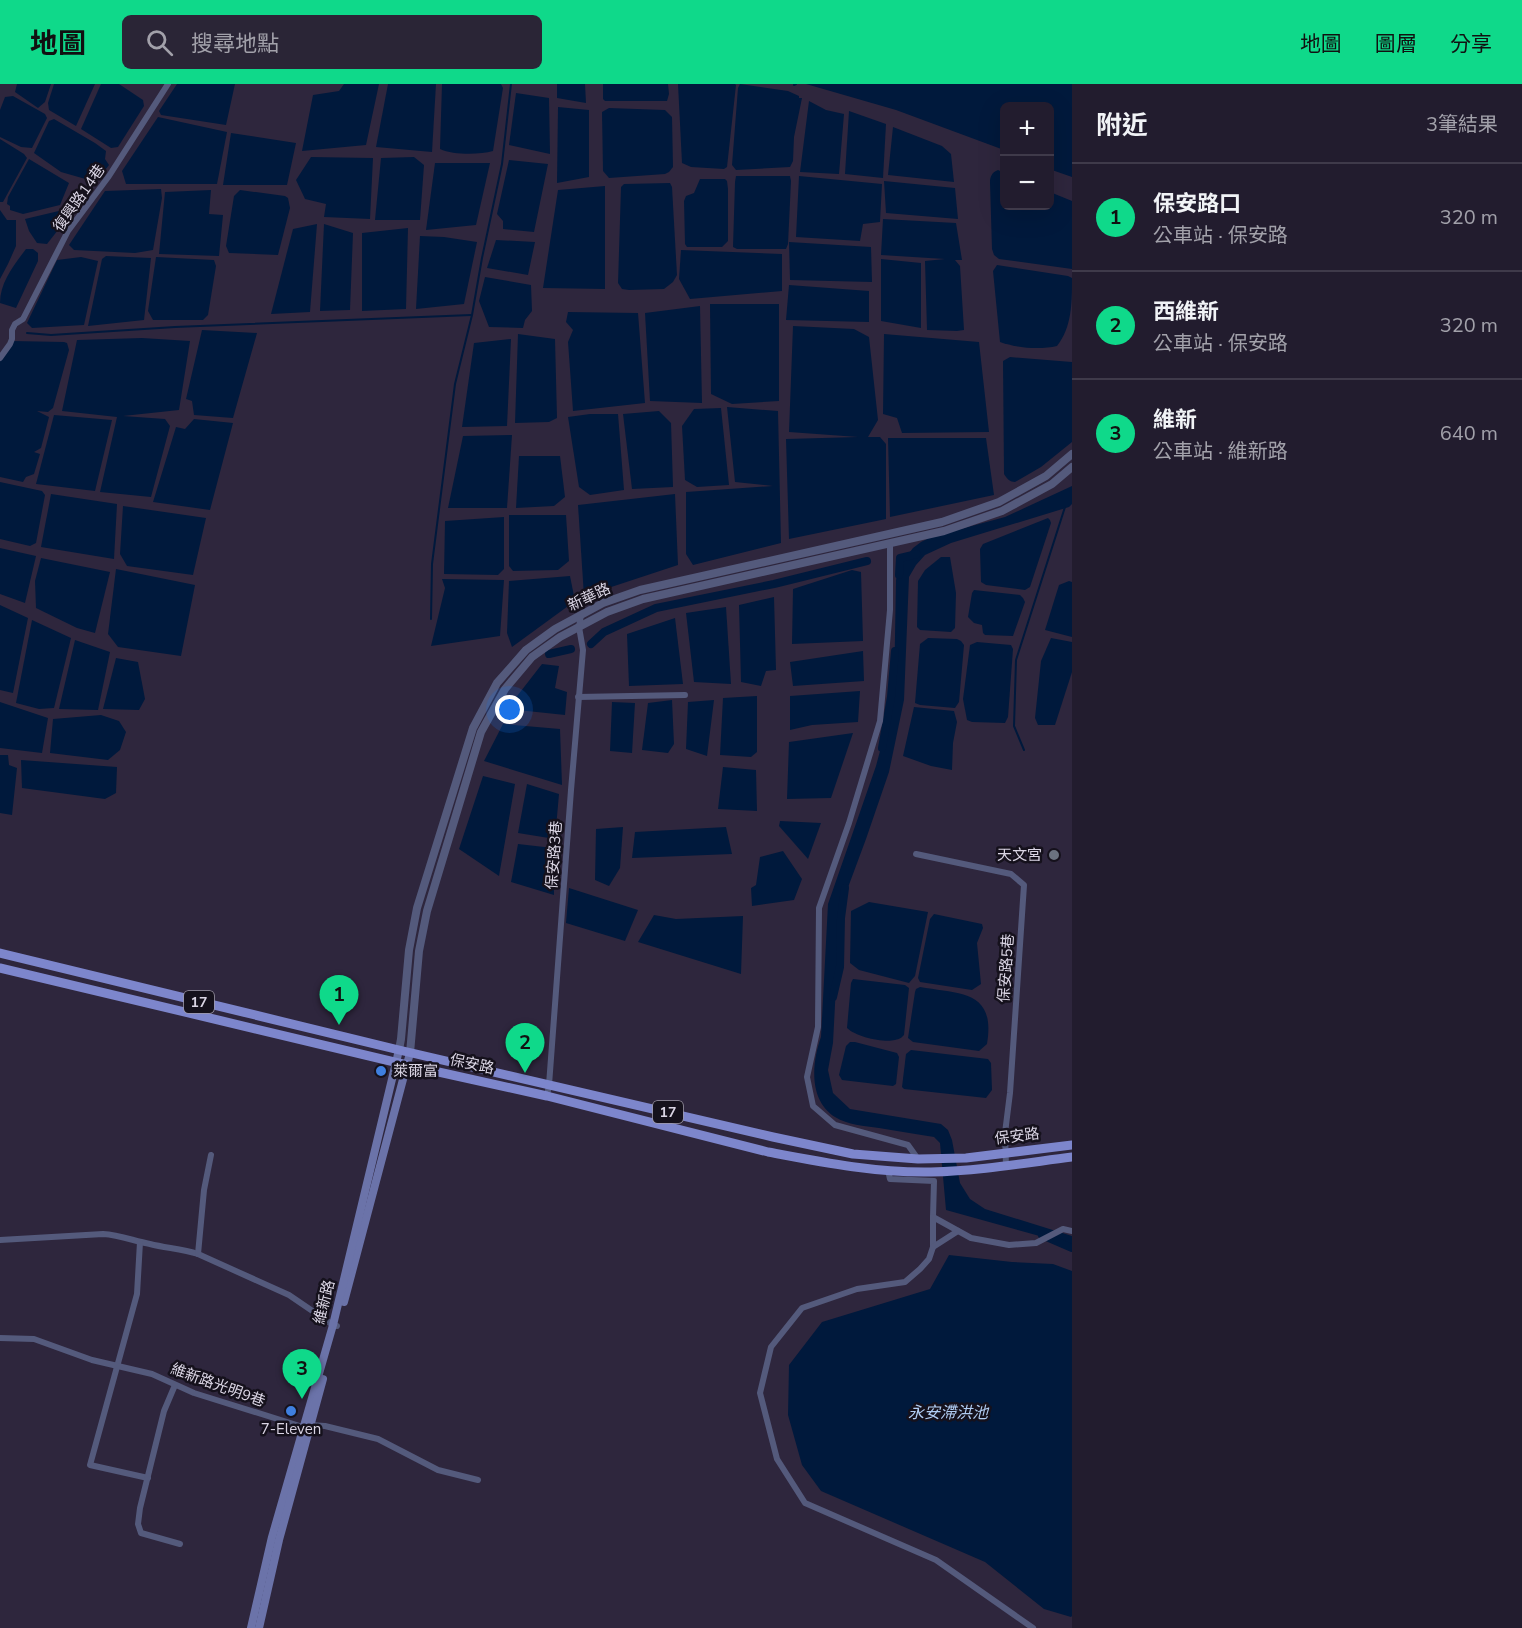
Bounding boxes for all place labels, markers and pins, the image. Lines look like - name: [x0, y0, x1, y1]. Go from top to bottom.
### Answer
- place label: 天文宮: [997, 845, 1042, 865]
- marker: 天文宮: [1047, 848, 1061, 862]
- pin: 1: [320, 976, 358, 1025]
- pin: 2: [506, 1024, 544, 1073]
- place label: 萊爾富: [393, 1061, 438, 1081]
- marker: 萊爾富: [374, 1064, 388, 1078]
- pin: 3: [282, 1350, 322, 1399]
- marker: 7-Eleven: [284, 1404, 298, 1418]
- place label: 7-Eleven: [261, 1419, 321, 1439]

